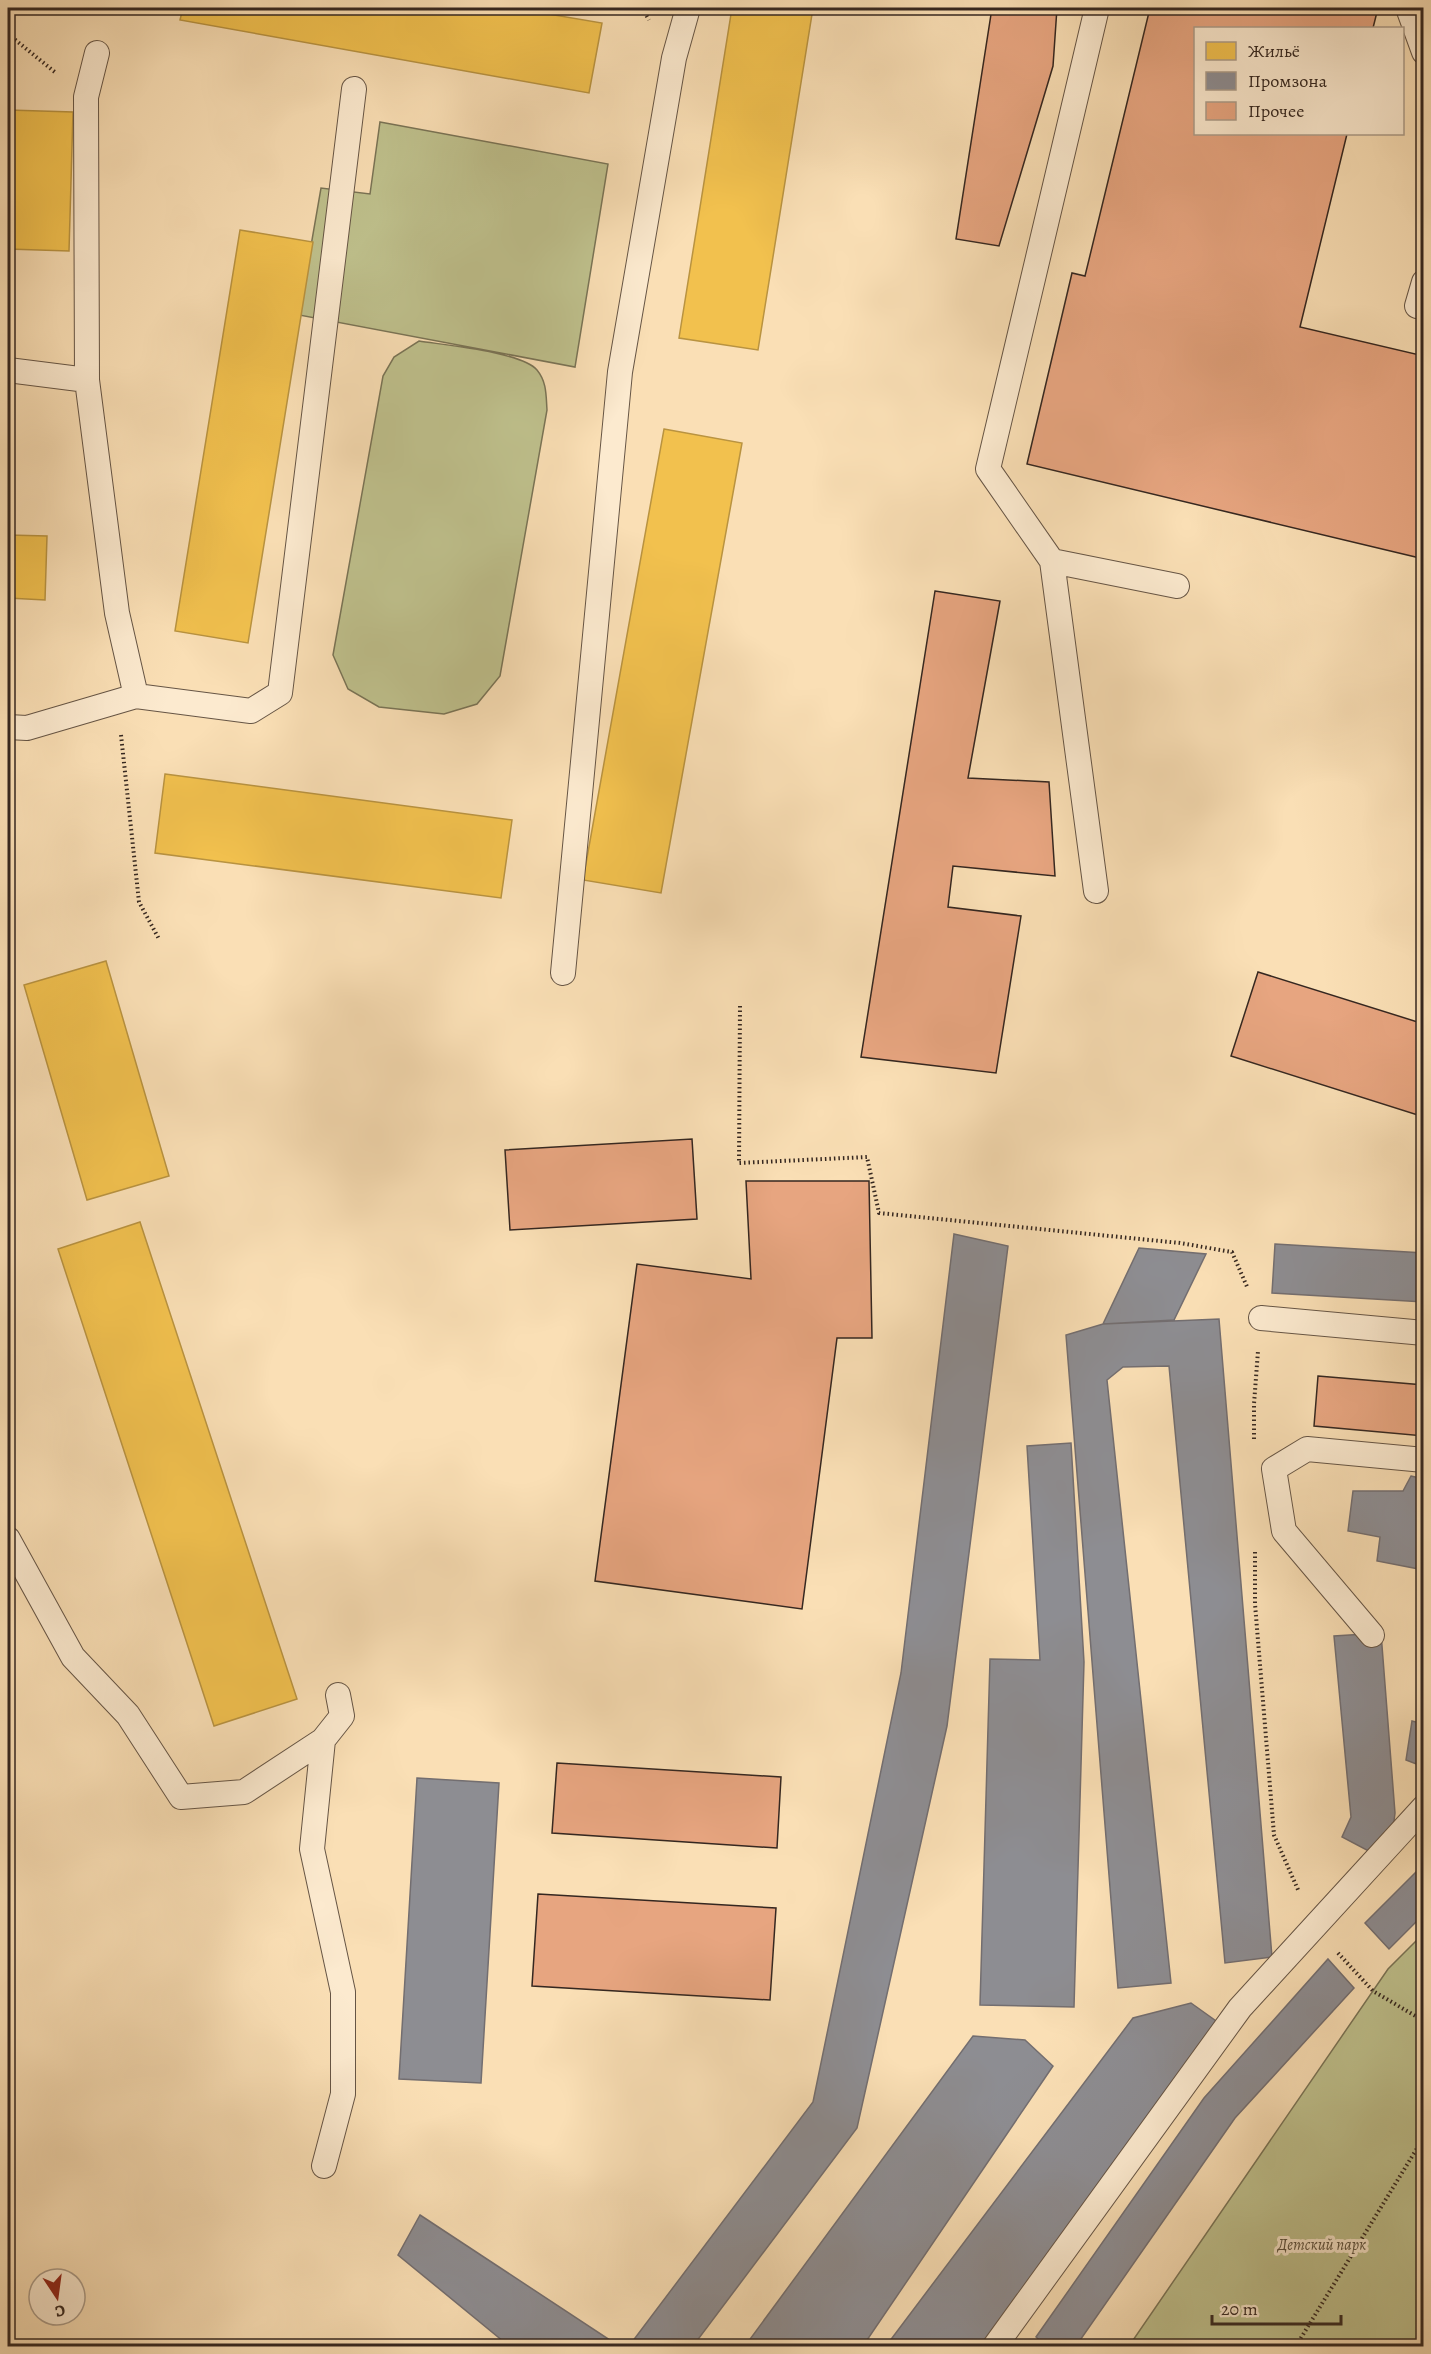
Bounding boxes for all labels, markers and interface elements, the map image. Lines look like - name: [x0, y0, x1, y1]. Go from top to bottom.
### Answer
- legend: [1194, 27, 1404, 135]
- text: Жильё: [1248, 39, 1300, 63]
- text: Промзона: [1248, 69, 1328, 93]
- text: Прочее: [1248, 99, 1304, 123]
- park label: Детский парк: [1277, 2234, 1366, 2256]
- north arrow: [27, 2267, 87, 2327]
- scale bar: [1212, 2288, 1341, 2326]
- text: 20 m: [1221, 2297, 1258, 2321]
- text: С: [53, 2299, 67, 2322]

